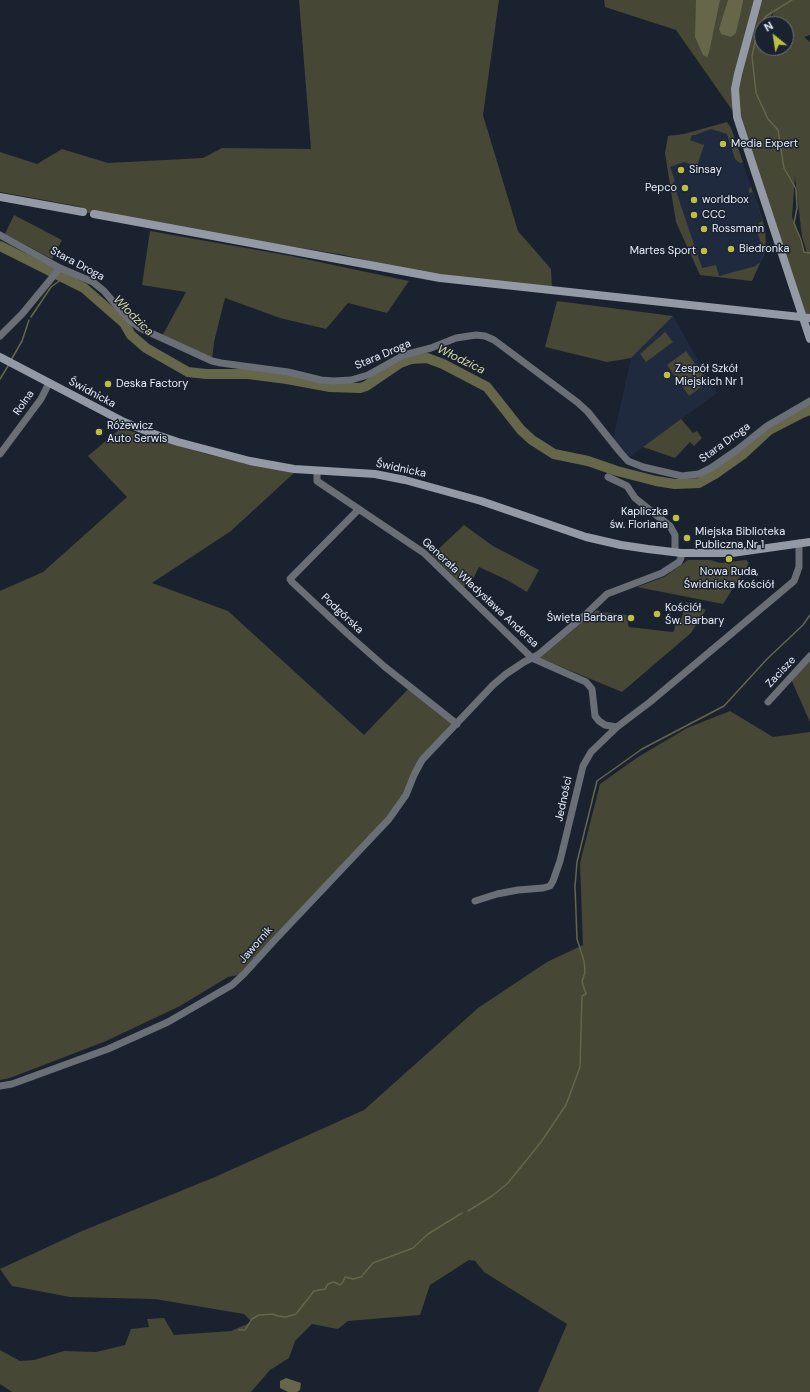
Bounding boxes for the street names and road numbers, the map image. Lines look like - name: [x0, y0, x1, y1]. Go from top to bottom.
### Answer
- street label: Stara Droga: [48, 244, 106, 284]
- street label: Stara Droga: [353, 337, 413, 373]
- street label: Świdnicka: [66, 375, 118, 411]
- street label: Rolna: [11, 388, 37, 418]
- street label: Stara Droga: [697, 420, 753, 466]
- street label: Świdnicka: [375, 457, 427, 481]
- street label: Generała Władysława Andersa: [419, 535, 541, 651]
- street label: Podgórska: [318, 591, 366, 637]
- street label: Zacisze: [763, 654, 799, 690]
- street label: Jedności: [553, 775, 575, 823]
- street label: Jawornik: [236, 924, 276, 966]

